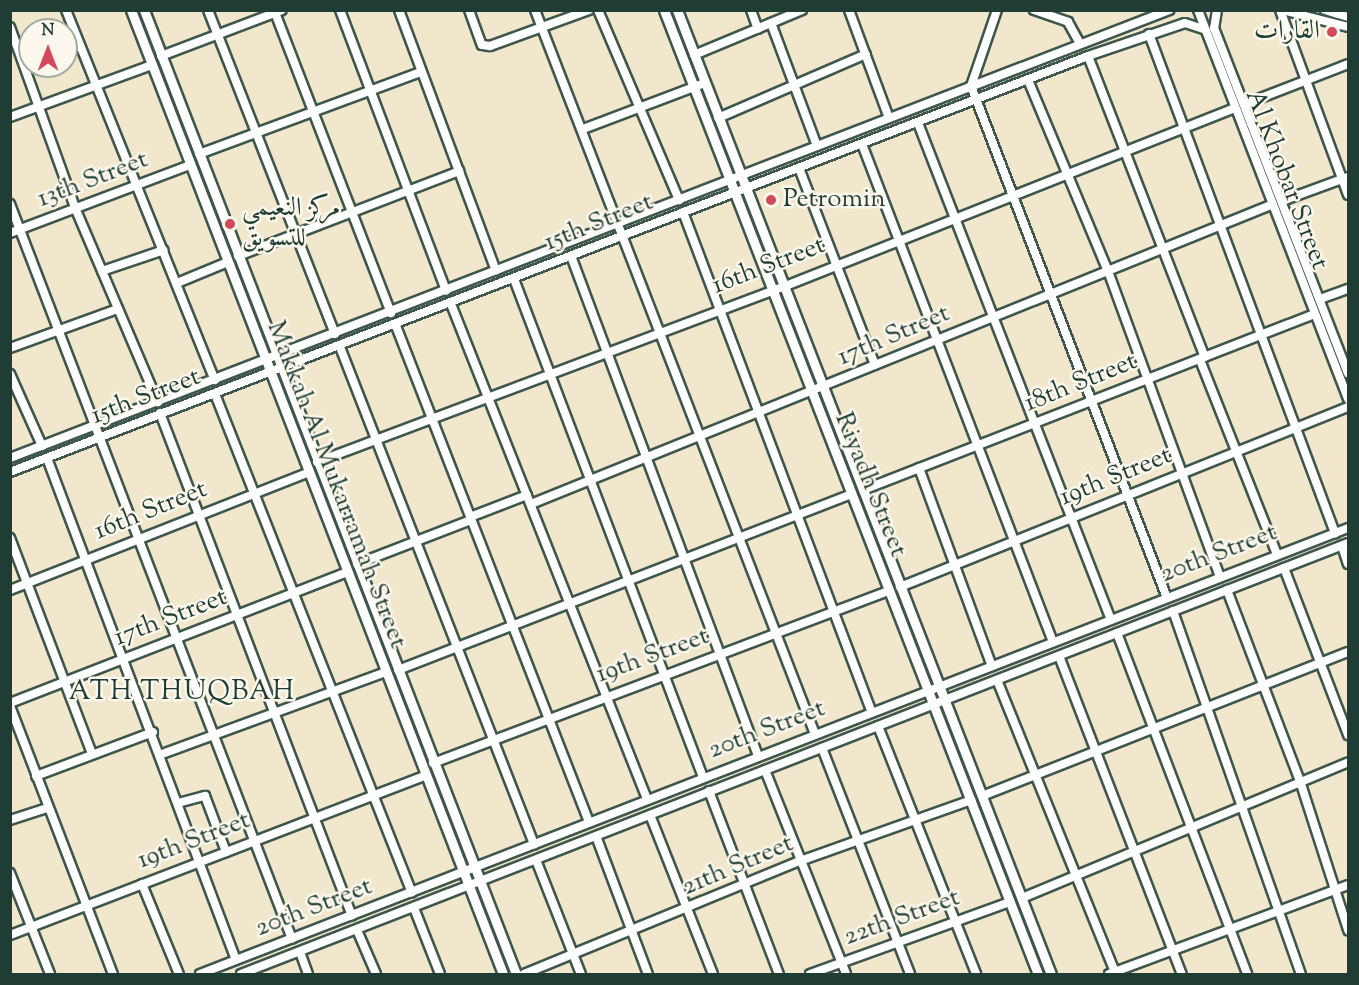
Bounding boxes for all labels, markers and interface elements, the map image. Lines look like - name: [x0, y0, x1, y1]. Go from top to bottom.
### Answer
- place label: القارات: [1254, 16, 1320, 48]
- north arrow: [18, 18, 78, 78]
- text: N: [42, 20, 54, 43]
- marker: القارات: [1325, 25, 1339, 39]
- street label: Al Khobar Street: [1237, 86, 1335, 274]
- street label: 13th Street: [33, 145, 153, 215]
- place label: Petromin: [783, 184, 886, 216]
- street label: 15th Street: [540, 187, 658, 259]
- place label: مركز النعيمي للتسويق: [242, 193, 340, 255]
- marker: Petromin: [764, 193, 778, 207]
- marker: مركز النعيمي للتسويق: [223, 217, 237, 231]
- street label: 16th Street: [708, 230, 830, 302]
- street label: 17th Street: [833, 298, 955, 374]
- street label: Makkah Al Mukarramah Street: [259, 317, 413, 653]
- street label: 18th Street: [1020, 346, 1142, 420]
- street label: 15th Street: [87, 362, 205, 432]
- street label: Riyadh Street: [827, 408, 913, 562]
- street label: 19th Street: [1055, 440, 1177, 514]
- street label: 16th Street: [90, 474, 212, 548]
- street label: 20th Street: [1156, 517, 1282, 591]
- street label: 17th Street: [110, 582, 232, 654]
- street label: 19th Street: [592, 621, 714, 691]
- district label: ATH THUQBAH: [69, 677, 295, 709]
- street label: 20th Street: [704, 693, 830, 767]
- street label: 19th Street: [133, 805, 255, 877]
- street label: 21th Street: [678, 829, 798, 903]
- street label: 20th Street: [251, 871, 377, 945]
- street label: 22th Street: [840, 883, 964, 953]

